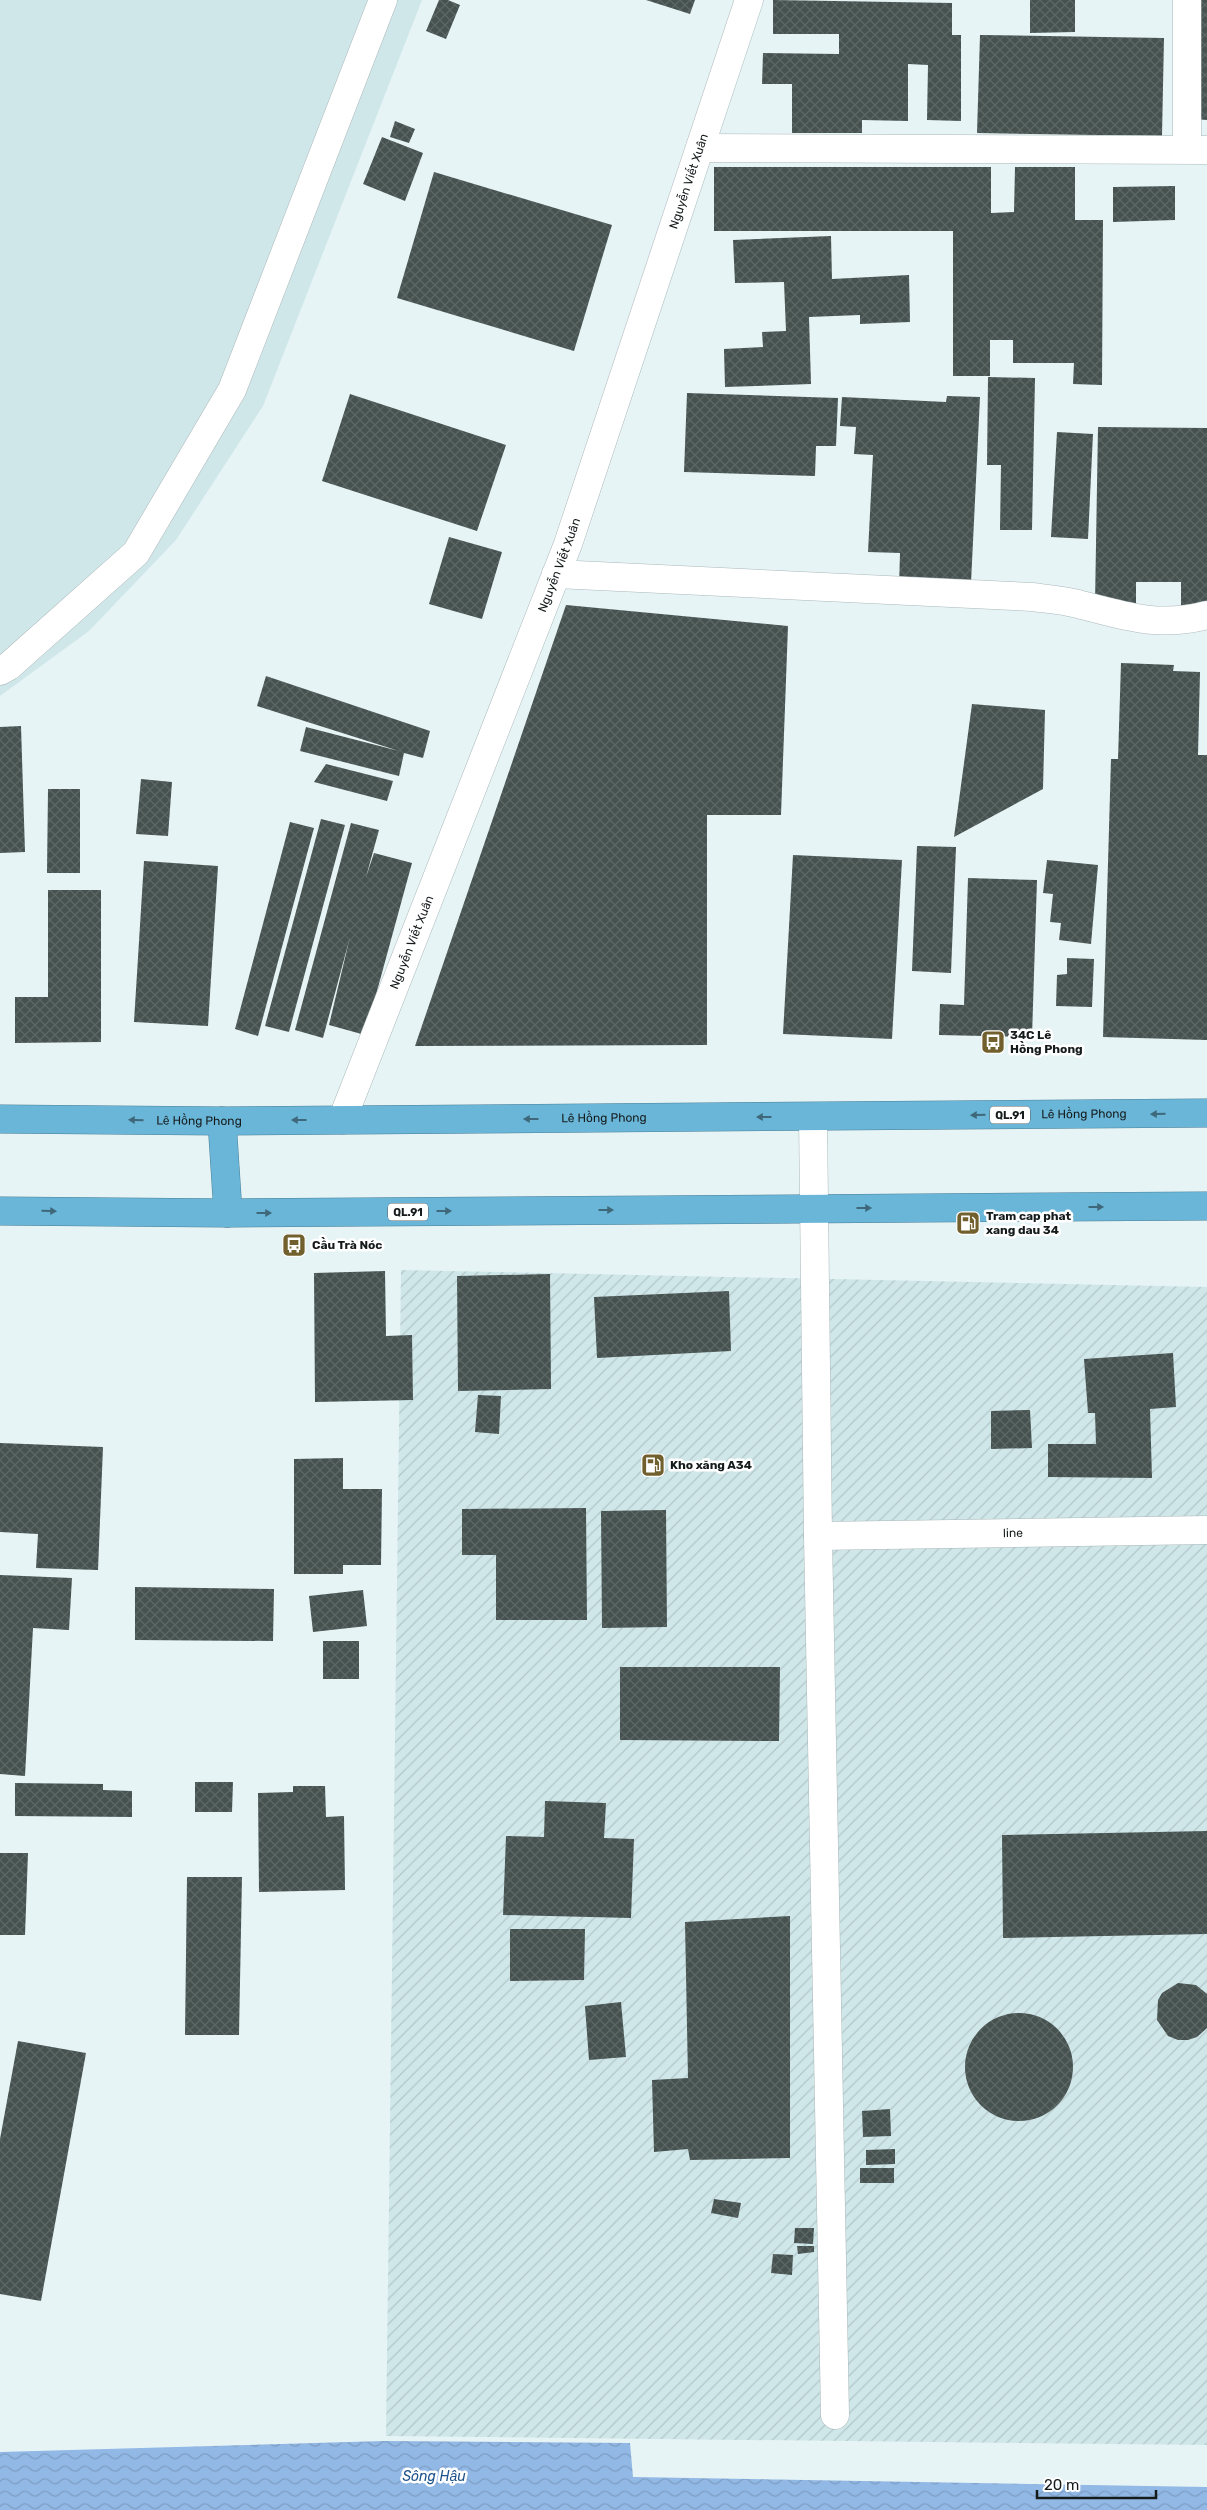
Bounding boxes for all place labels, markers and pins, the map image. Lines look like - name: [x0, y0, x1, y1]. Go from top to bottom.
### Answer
- place label: 34C Lê Hồng Phong: [1010, 1028, 1083, 1056]
- bus stop icon: 34C Lê Hồng Phong: [980, 1029, 1006, 1055]
- place label: Tram cap phat xang dau 34: [986, 1209, 1072, 1237]
- fuel station icon: Tram cap phat xang dau 34: [955, 1210, 981, 1236]
- bus stop icon: Cầu Trà Nóc: [281, 1232, 307, 1258]
- place label: Cầu Trà Nóc: [312, 1237, 382, 1252]
- fuel station icon: Kho xăng A34: [640, 1452, 666, 1478]
- place label: Kho xăng A34: [670, 1458, 752, 1472]

